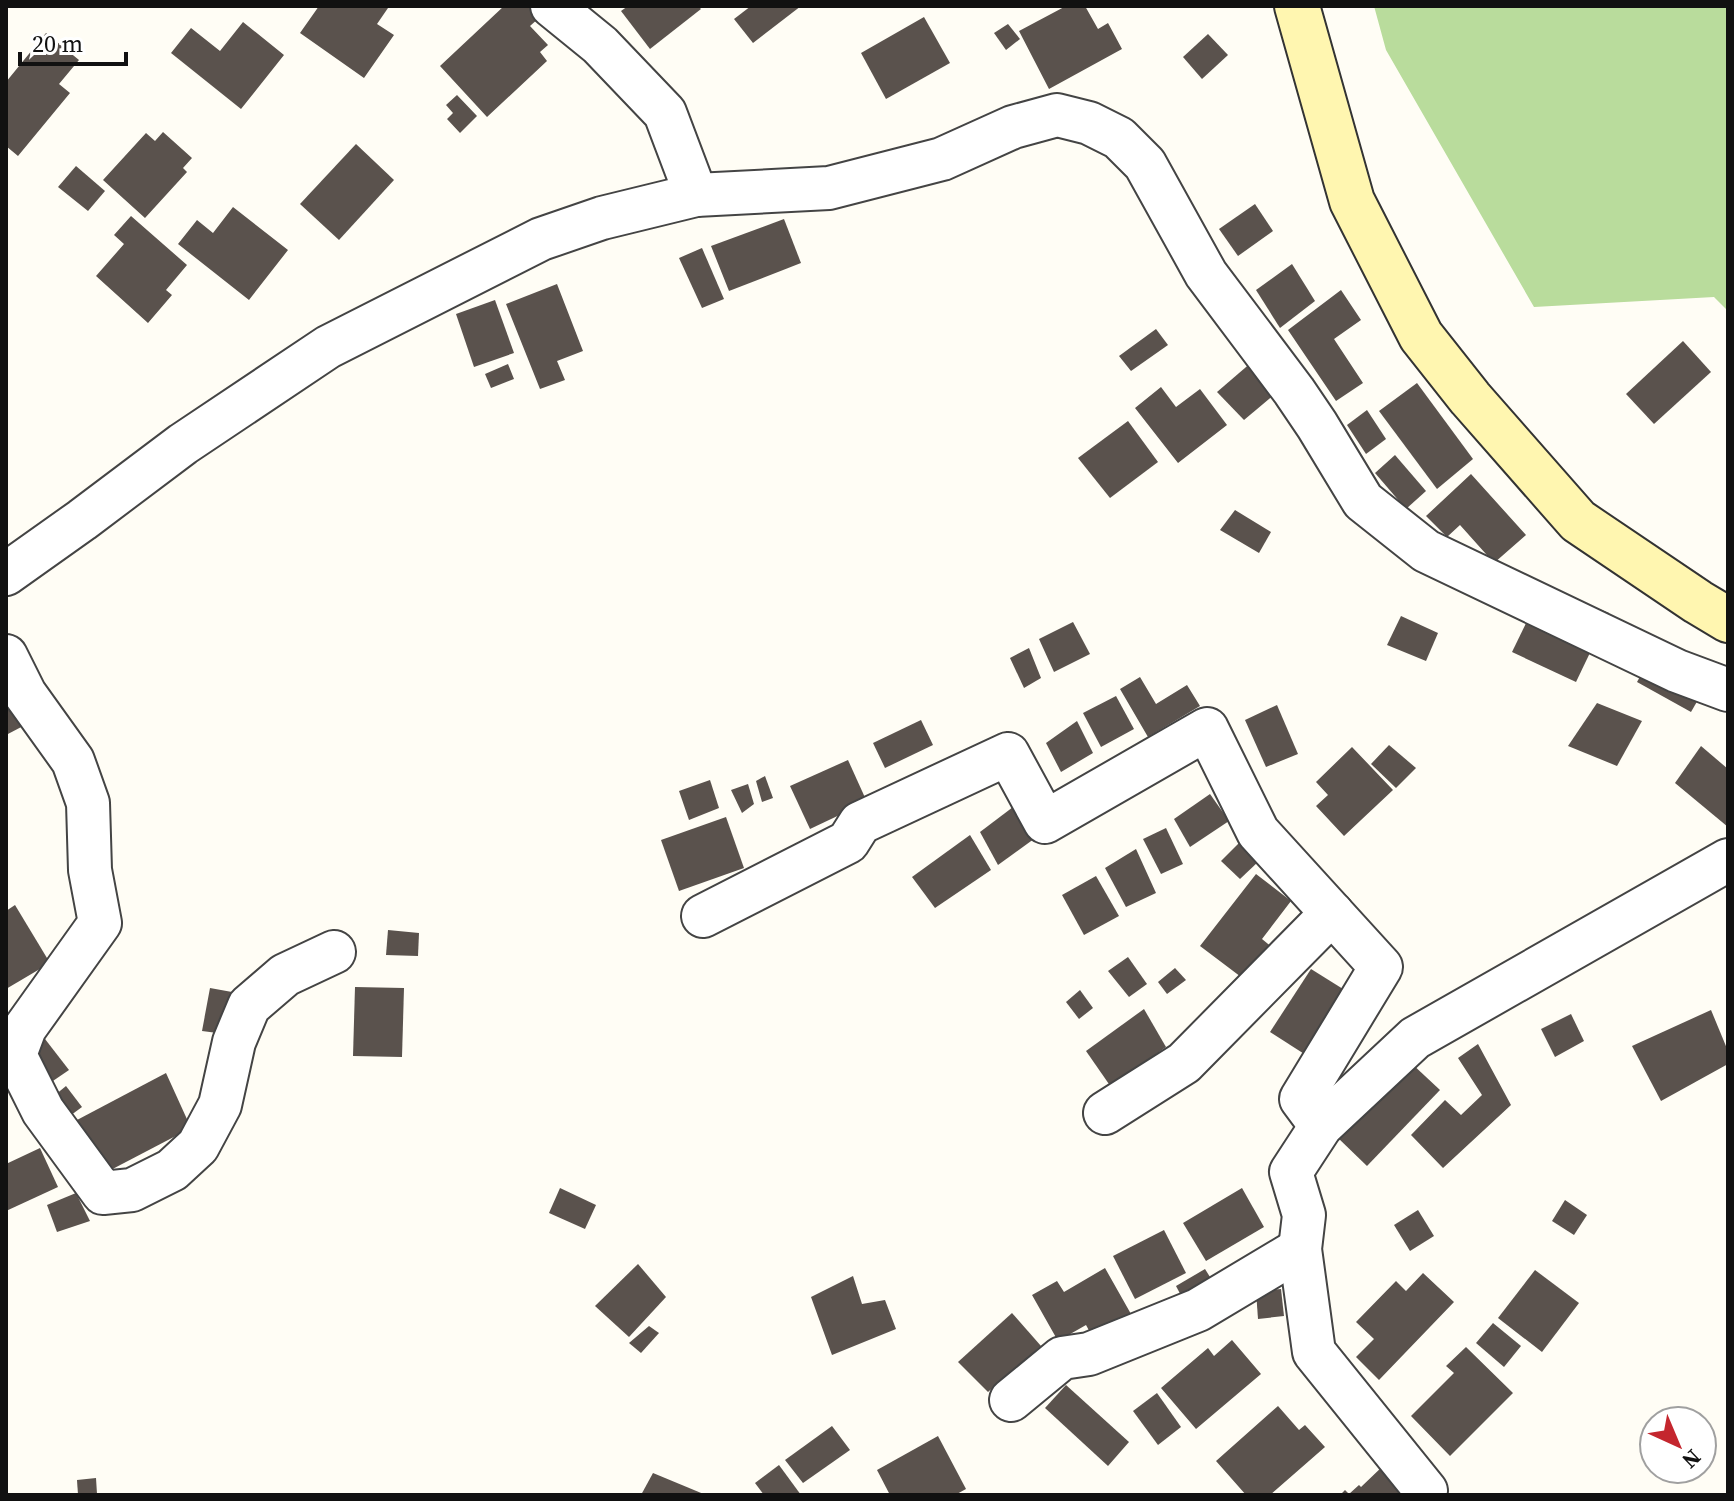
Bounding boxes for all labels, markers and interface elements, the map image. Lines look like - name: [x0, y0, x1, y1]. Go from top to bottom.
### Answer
- scale bar: [20, 16, 126, 66]
- text: 20 m: [32, 27, 83, 60]
- north arrow: [1638, 1405, 1718, 1485]
- text: N: [1676, 1443, 1708, 1476]

